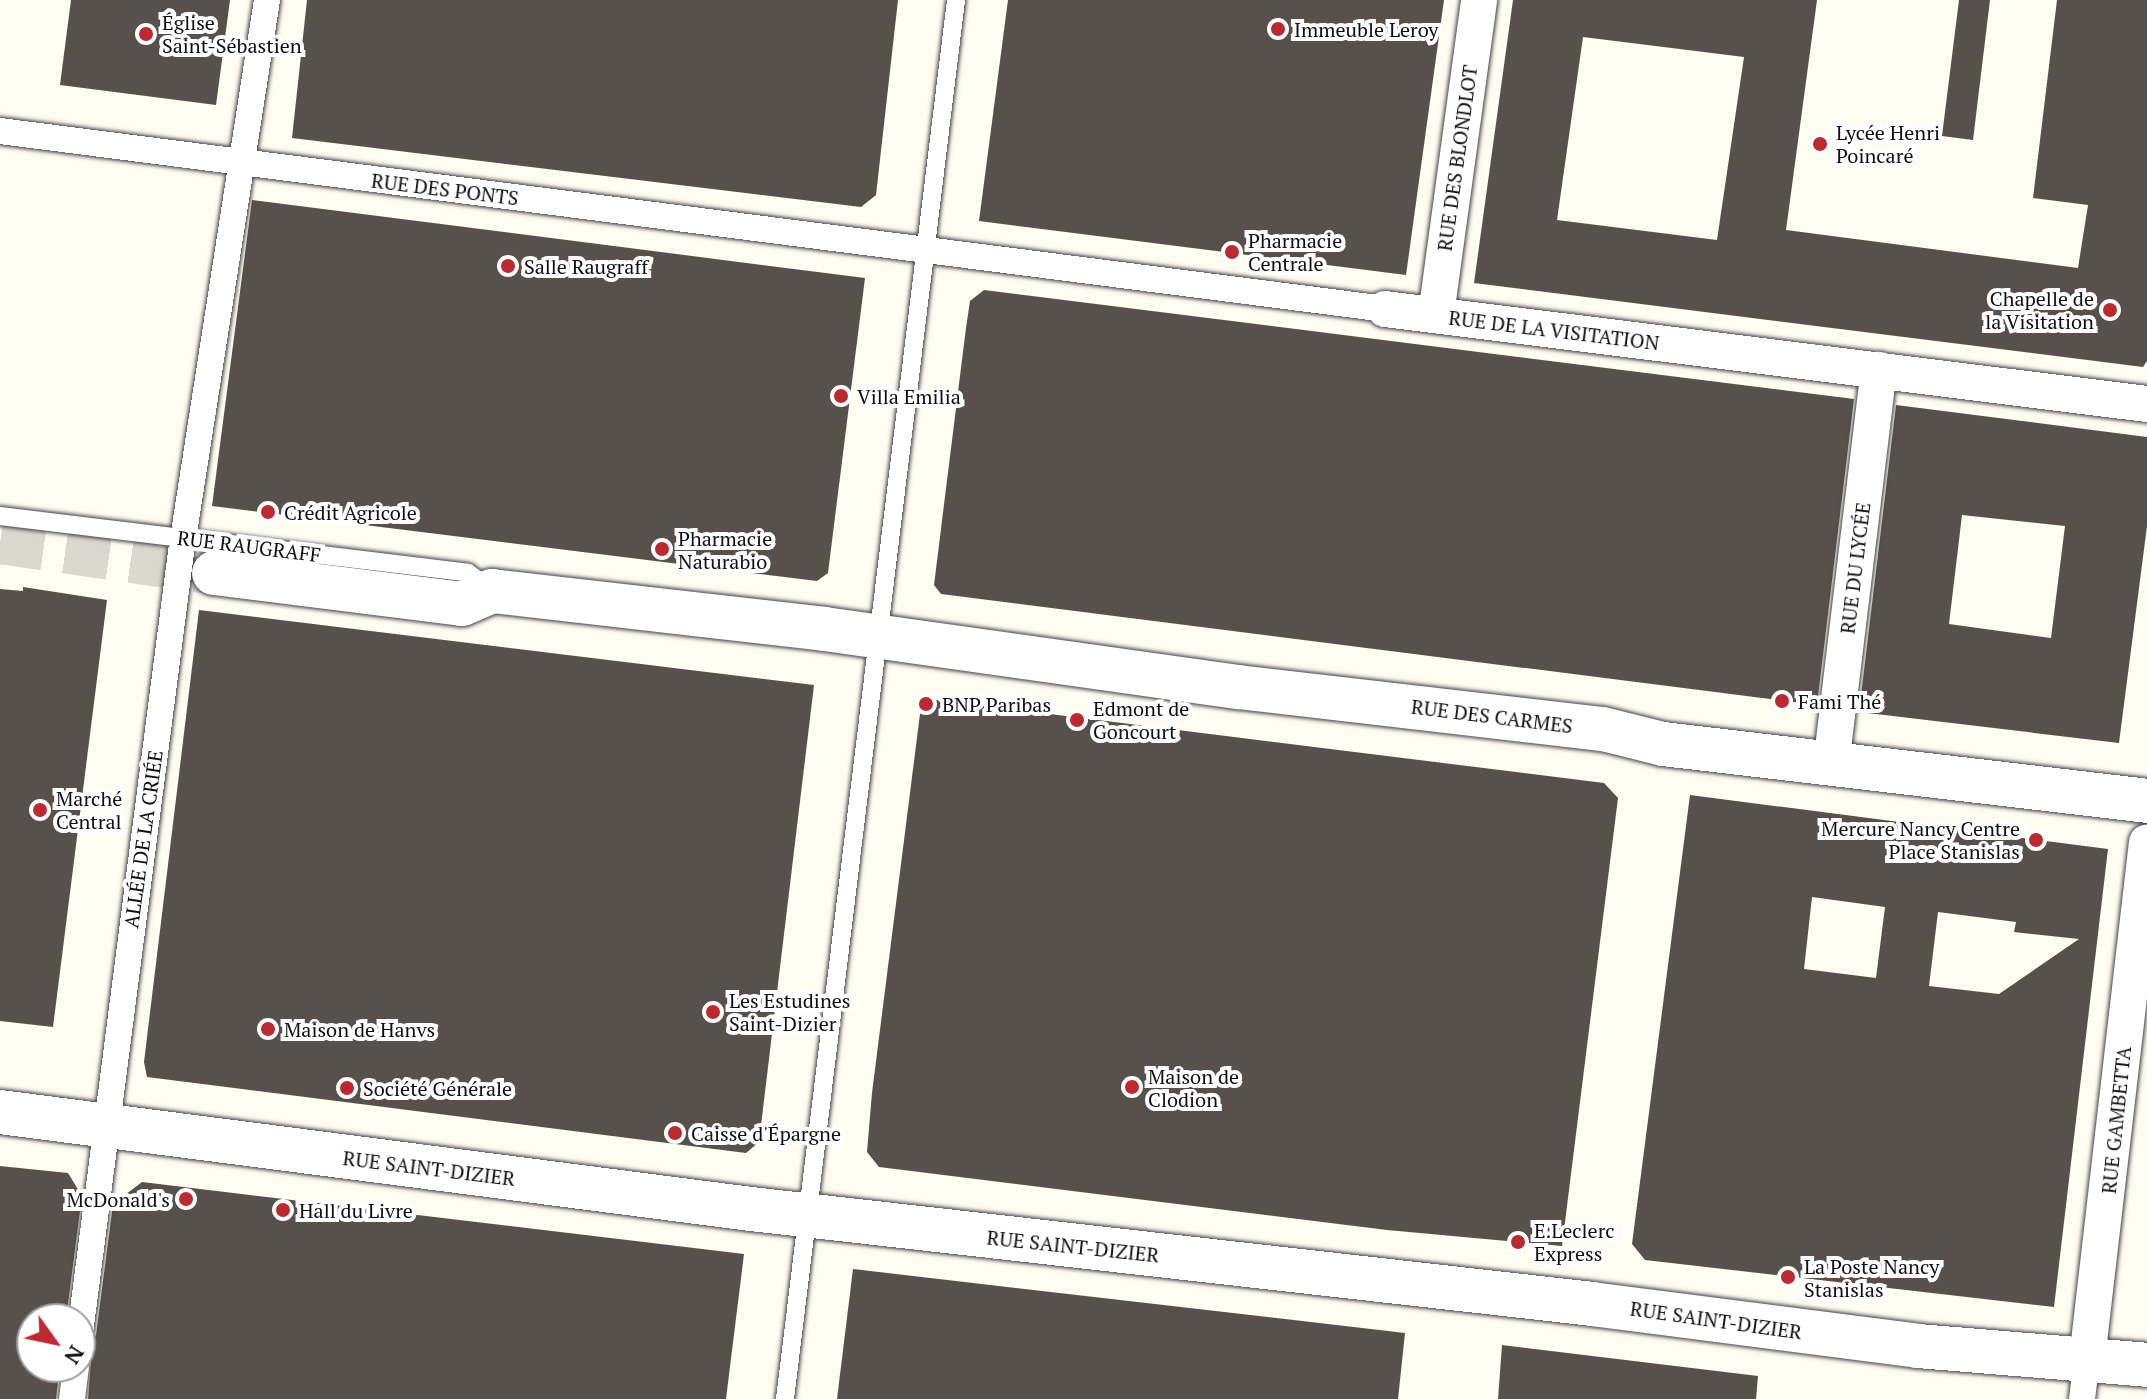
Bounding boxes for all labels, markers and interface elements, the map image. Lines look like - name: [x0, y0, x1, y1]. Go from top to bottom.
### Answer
- place label: Église Saint-Sébastien: [162, 10, 302, 57]
- place label: Immeuble Leroy: [1294, 17, 1438, 41]
- marker: Immeuble Leroy: [1269, 20, 1287, 38]
- marker: Église Saint-Sébastien: [137, 25, 155, 43]
- street label: RUE DES BLONDLOT: [1432, 63, 1482, 253]
- place label: Lycée Henri Poincaré: [1836, 120, 1940, 167]
- marker: Lycée Henri Poincaré: [1811, 135, 1829, 153]
- street label: RUE DES PONTS: [370, 168, 520, 210]
- place label: Pharmacie Centrale: [1248, 228, 1342, 275]
- marker: Pharmacie Centrale: [1223, 243, 1241, 261]
- place label: Salle Raugraff: [524, 254, 648, 278]
- marker: Salle Raugraff: [499, 257, 517, 275]
- place label: Chapelle de la Visitation: [1985, 286, 2094, 333]
- marker: Chapelle de la Visitation: [2101, 301, 2119, 319]
- street label: RUE DE LA VISITATION: [1447, 305, 1661, 355]
- place label: Villa Emilia: [857, 384, 961, 408]
- marker: Villa Emilia: [832, 387, 850, 405]
- place label: Crédit Agricole: [284, 500, 417, 524]
- street label: RUE DU LYCÉE: [1835, 501, 1875, 635]
- marker: Crédit Agricole: [259, 503, 277, 521]
- street label: RUE RAUGRAFF: [176, 525, 322, 567]
- place label: Pharmacie Naturabio: [678, 526, 772, 573]
- marker: Pharmacie Naturabio: [653, 540, 671, 558]
- place label: Fami Thé: [1798, 689, 1881, 713]
- place label: BNP Paribas: [942, 692, 1051, 716]
- marker: Fami Thé: [1773, 692, 1791, 710]
- street label: RUE DES CARMES: [1410, 694, 1574, 738]
- marker: BNP Paribas: [917, 695, 935, 713]
- place label: Edmont de Goncourt: [1093, 696, 1189, 743]
- marker: Edmont de Goncourt: [1068, 711, 1086, 729]
- street label: ALLÉE DE LA CRIÉE: [119, 748, 167, 930]
- place label: Marché Central: [56, 786, 122, 833]
- marker: Marché Central: [31, 801, 49, 819]
- place label: Mercure Nancy Centre Place Stanislas: [1821, 816, 2020, 863]
- marker: Mercure Nancy Centre Place Stanislas: [2027, 831, 2045, 849]
- place label: Les Estudines Saint-Dizier: [729, 988, 850, 1035]
- marker: Les Estudines Saint-Dizier: [704, 1003, 722, 1021]
- place label: Maison de Hanvs: [284, 1017, 435, 1041]
- marker: Maison de Hanvs: [259, 1020, 277, 1038]
- street label: RUE GAMBETTA: [2096, 1045, 2136, 1195]
- place label: Maison de Clodion: [1148, 1064, 1239, 1111]
- place label: Société Générale: [363, 1076, 512, 1100]
- marker: Maison de Clodion: [1123, 1078, 1141, 1096]
- marker: Société Générale: [338, 1079, 356, 1097]
- place label: Caisse d'Épargne: [691, 1121, 841, 1145]
- marker: Caisse d'Épargne: [666, 1124, 684, 1142]
- street label: RUE SAINT-DIZIER: [342, 1146, 516, 1190]
- place label: McDonald's: [67, 1187, 170, 1211]
- marker: McDonald's: [177, 1190, 195, 1208]
- place label: Hall du Livre: [299, 1198, 413, 1222]
- marker: Hall du Livre: [274, 1201, 292, 1219]
- place label: E.Leclerc Express: [1534, 1218, 1615, 1265]
- street label: RUE SAINT-DIZIER: [986, 1225, 1160, 1267]
- marker: E.Leclerc Express: [1509, 1233, 1527, 1251]
- place label: La Poste Nancy Stanislas: [1804, 1254, 1939, 1301]
- marker: La Poste Nancy Stanislas: [1779, 1268, 1797, 1286]
- street label: RUE SAINT-DIZIER: [1629, 1296, 1803, 1344]
- north arrow: [16, 1303, 96, 1383]
- text: N: [58, 1340, 92, 1370]

